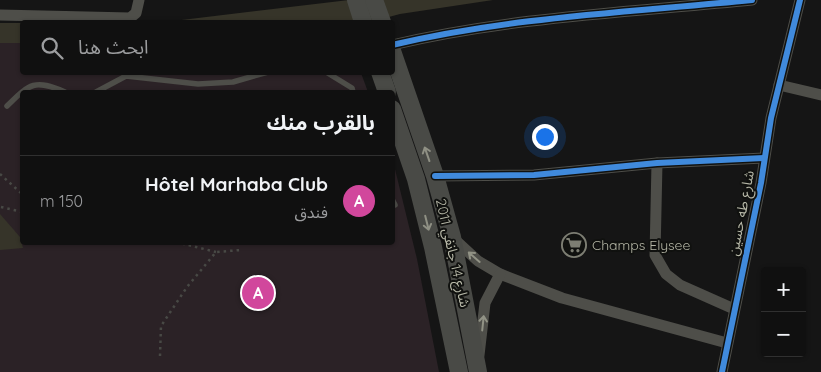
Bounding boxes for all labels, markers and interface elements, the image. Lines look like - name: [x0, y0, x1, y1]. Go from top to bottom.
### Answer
- search box: [20, 20, 395, 75]
- icon: search: [38, 34, 66, 62]
- text: ابحث هنا: [78, 35, 149, 59]
- text: بالقرب منك: [267, 109, 375, 135]
- your location: [532, 124, 558, 150]
- one-way arrow: [422, 147, 431, 163]
- street label: شارع طه حسين: [724, 169, 760, 258]
- text: Hôtel Marhaba Club: [145, 172, 328, 196]
- text: 150 m: [40, 191, 83, 211]
- text: A: [354, 191, 364, 211]
- street label: شارع 14 جانفي 2011: [430, 197, 474, 310]
- text: فندق: [294, 202, 328, 222]
- one-way arrow: [423, 214, 432, 230]
- supermarket icon: Champs Elysee: [561, 232, 587, 258]
- place label: Champs Elysee: [592, 236, 690, 254]
- one-way arrow: [468, 252, 481, 263]
- map controls: [761, 267, 806, 357]
- button: +: [761, 267, 806, 312]
- pin: A: [242, 274, 274, 312]
- button: −: [761, 312, 806, 357]
- one-way arrow: [478, 315, 488, 331]

